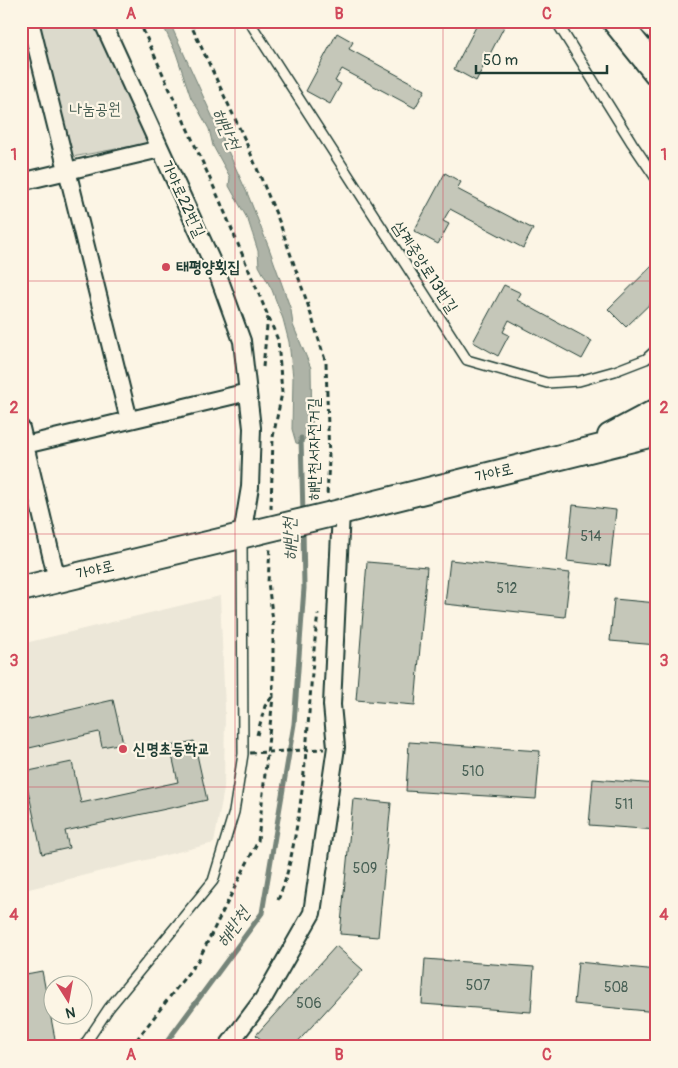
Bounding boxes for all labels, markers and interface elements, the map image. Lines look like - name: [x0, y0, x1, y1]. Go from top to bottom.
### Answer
- text: A: [126, 4, 137, 24]
- text: B: [334, 4, 344, 24]
- text: C: [542, 4, 552, 24]
- scale bar: [476, 42, 607, 74]
- text: 50 m: [483, 51, 518, 70]
- park label: 나눔공원: [69, 99, 121, 119]
- water label: 해반천: [207, 104, 246, 155]
- text: 1: [11, 145, 17, 165]
- text: 1: [661, 145, 667, 165]
- street label: 가야로22번길: [157, 157, 209, 241]
- street label: 삼계중앙로13번길: [388, 217, 462, 317]
- place label: 태평양횟집: [176, 257, 240, 277]
- marker: 태평양횟집: [160, 261, 172, 273]
- street label: 해반천서자전거길: [304, 397, 324, 501]
- text: 2: [10, 398, 19, 418]
- text: 2: [660, 398, 669, 418]
- street label: 가야로: [473, 459, 515, 487]
- water label: 해반천: [278, 516, 302, 561]
- house number: 514: [580, 528, 602, 545]
- street label: 가야로: [74, 556, 116, 584]
- house number: 512: [497, 580, 518, 597]
- text: 3: [10, 651, 19, 671]
- text: 3: [660, 651, 669, 671]
- place label: 신명초등학교: [133, 739, 210, 759]
- marker: 신명초등학교: [117, 743, 129, 755]
- house number: 510: [462, 763, 484, 780]
- house number: 511: [615, 796, 633, 813]
- house number: 509: [353, 860, 377, 877]
- water label: 해반천: [211, 901, 256, 951]
- text: 4: [9, 905, 19, 925]
- text: 4: [659, 905, 669, 925]
- north arrow: [42, 976, 92, 1026]
- house number: 507: [466, 977, 491, 994]
- house number: 508: [604, 979, 628, 996]
- house number: 506: [296, 995, 322, 1012]
- text: N: [64, 1003, 77, 1022]
- text: A: [126, 1045, 137, 1065]
- text: B: [334, 1045, 344, 1065]
- text: C: [542, 1045, 552, 1065]

